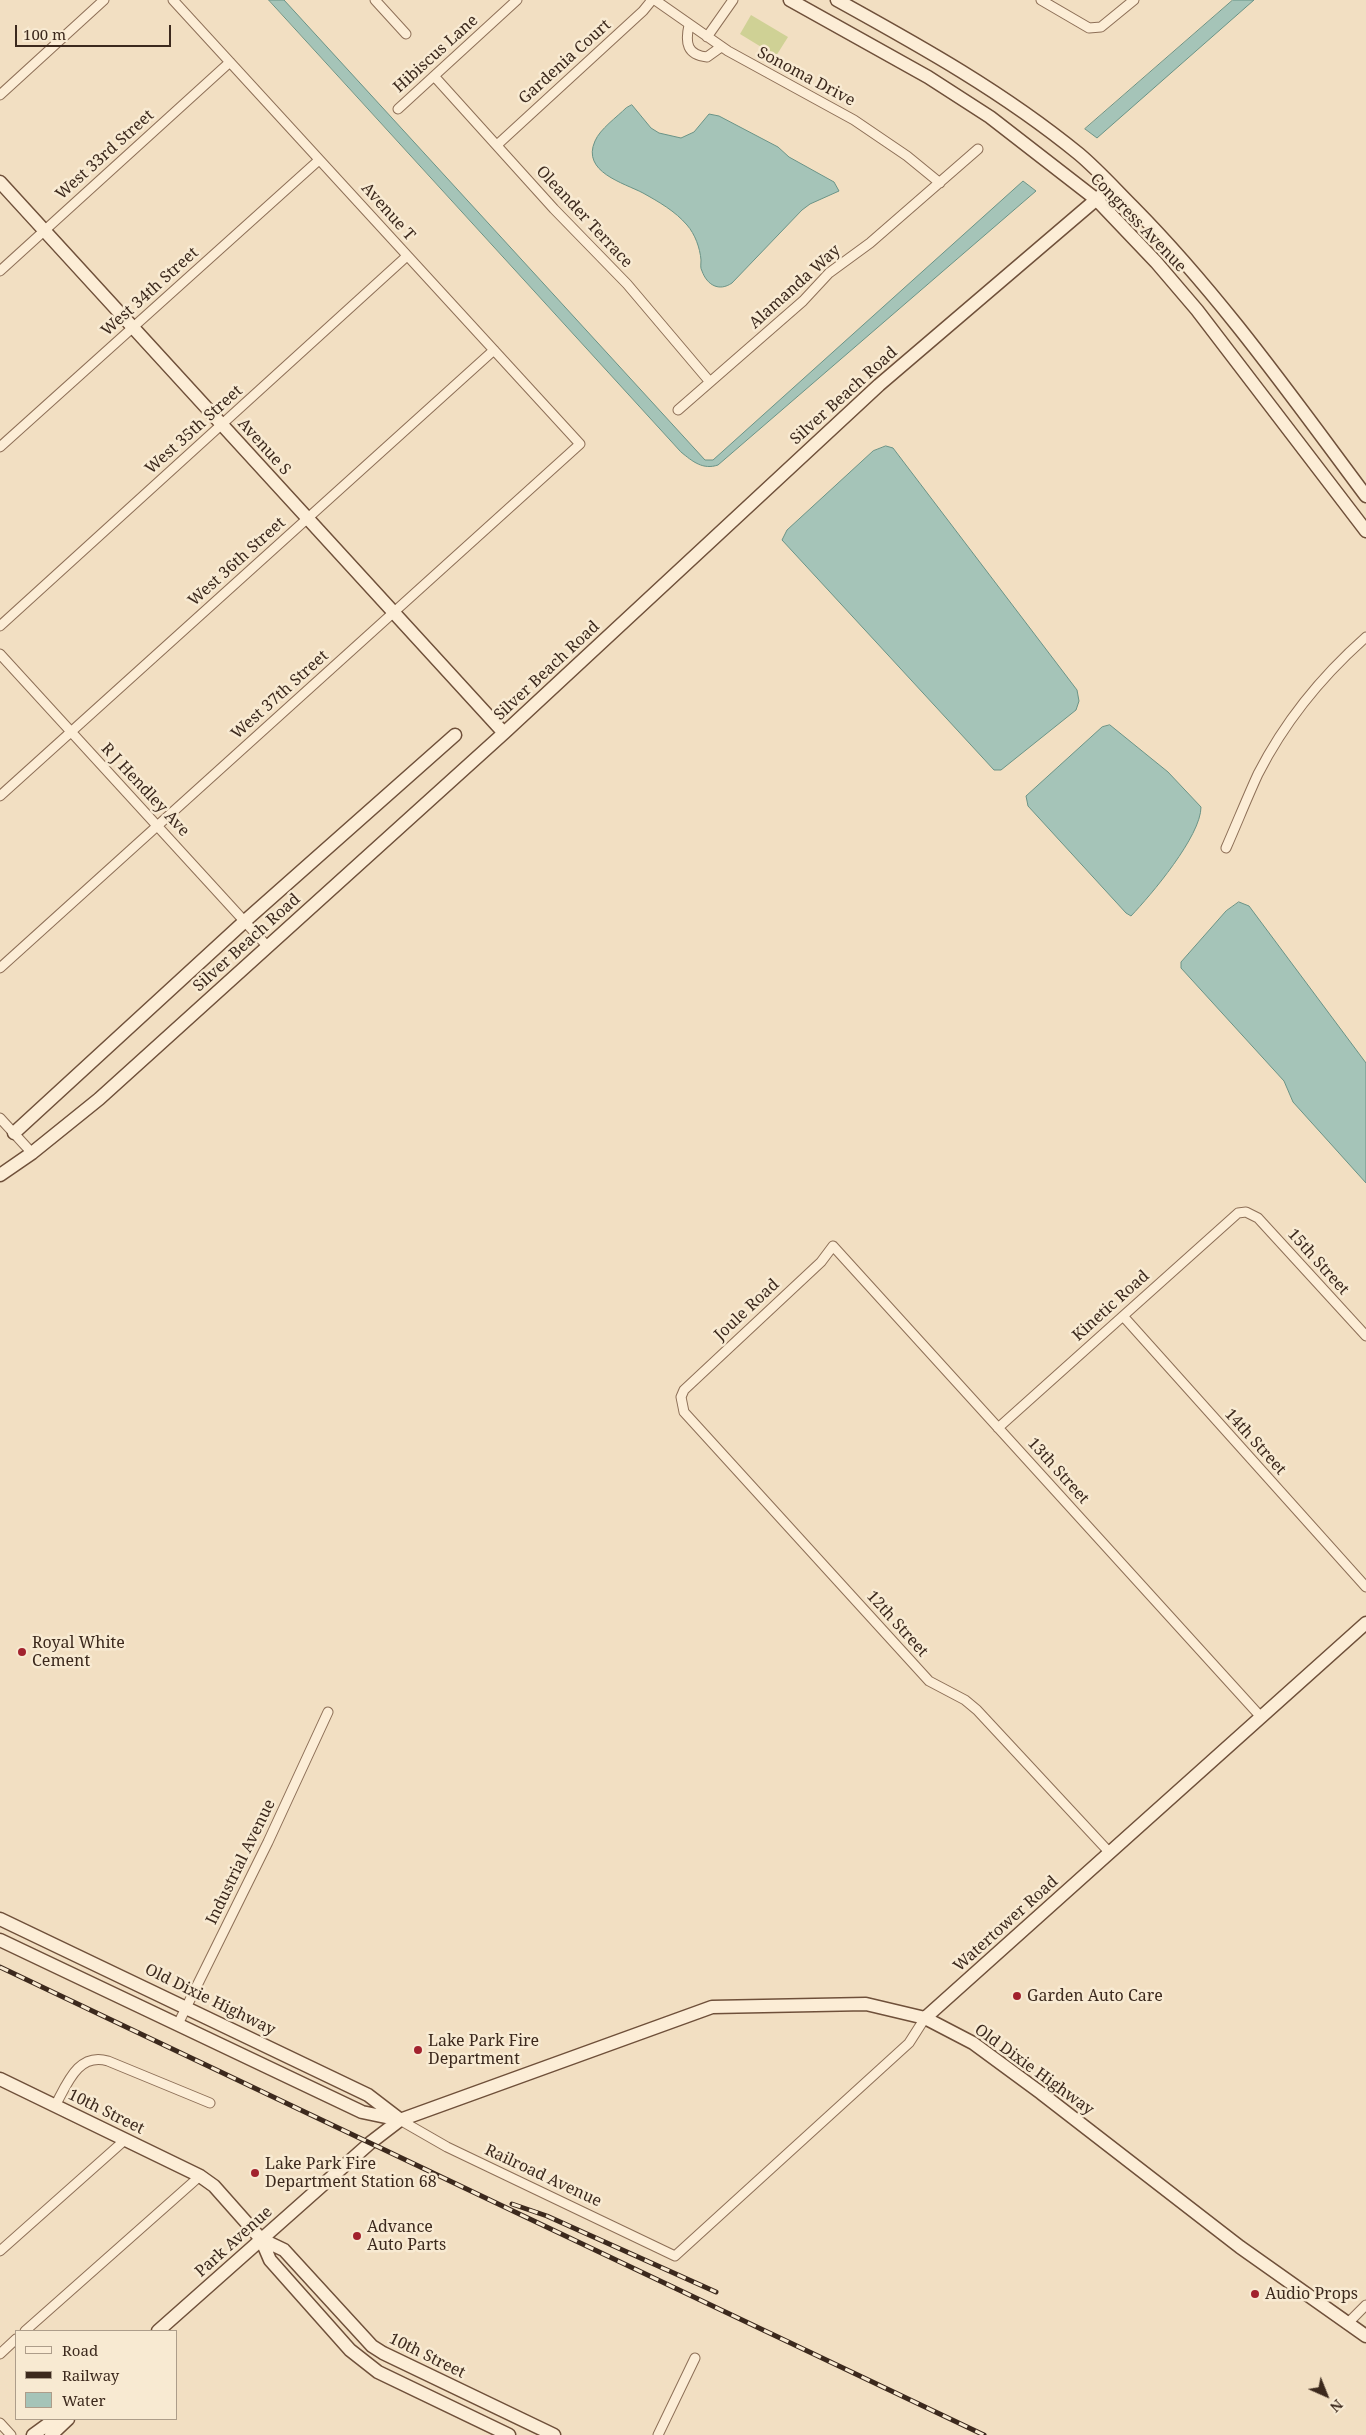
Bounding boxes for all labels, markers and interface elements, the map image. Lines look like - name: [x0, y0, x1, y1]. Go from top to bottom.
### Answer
- street label: Hibiscus Lane: [390, 11, 482, 97]
- scale bar: [18, 15, 174, 47]
- street label: Gardenia Court: [515, 16, 615, 108]
- text: 100 m: [23, 24, 66, 44]
- street label: Sonoma Drive: [754, 43, 858, 111]
- street label: West 33rd Street: [52, 106, 158, 204]
- street label: Oleander Terrace: [532, 162, 636, 272]
- street label: Congress Avenue: [1086, 170, 1190, 276]
- street label: Avenue T: [357, 179, 419, 245]
- street label: Alamanda Way: [745, 241, 845, 333]
- street label: West 34th Street: [98, 243, 202, 341]
- street label: Silver Beach Road: [787, 343, 901, 449]
- street label: West 35th Street: [142, 381, 246, 479]
- street label: Avenue S: [233, 415, 295, 479]
- street label: West 36th Street: [185, 513, 289, 611]
- street label: Silver Beach Road: [490, 617, 604, 725]
- street label: West 37th Street: [228, 646, 332, 744]
- street label: R J Hendley Ave: [97, 739, 193, 841]
- street label: Silver Beach Road: [190, 890, 304, 996]
- street label: 15th Street: [1283, 1225, 1353, 1299]
- street label: Kinetic Road: [1069, 1267, 1153, 1345]
- street label: Joule Road: [711, 1275, 783, 1345]
- street label: 14th Street: [1220, 1405, 1290, 1479]
- street label: 13th Street: [1023, 1434, 1093, 1508]
- street label: 12th Street: [862, 1587, 932, 1661]
- place label: Royal White Cement: [32, 1633, 125, 1671]
- marker: Royal White Cement: [16, 1646, 28, 1658]
- street label: Industrial Avenue: [202, 1796, 280, 1928]
- street label: Watertower Road: [950, 1872, 1062, 1976]
- street label: Old Dixie Highway: [142, 1960, 278, 2040]
- place label: Garden Auto Care: [1027, 1986, 1163, 2006]
- marker: Garden Auto Care: [1011, 1990, 1023, 2002]
- street label: Old Dixie Highway: [971, 2020, 1097, 2120]
- place label: Lake Park Fire Department: [428, 2031, 539, 2069]
- marker: Lake Park Fire Department: [412, 2044, 424, 2056]
- street label: 10th Street: [65, 2085, 147, 2139]
- street label: Railroad Avenue: [482, 2141, 604, 2211]
- place label: Lake Park Fire Department Station 68: [265, 2154, 437, 2192]
- marker: Lake Park Fire Department Station 68: [249, 2167, 261, 2179]
- street label: Park Avenue: [192, 2202, 276, 2282]
- place label: Advance Auto Parts: [367, 2217, 446, 2255]
- marker: Advance Auto Parts: [351, 2230, 363, 2242]
- place label: Audio Props: [1265, 2284, 1358, 2304]
- marker: Audio Props: [1249, 2288, 1261, 2300]
- street label: 10th Street: [386, 2329, 468, 2383]
- legend: [15, 2330, 178, 2420]
- text: Road: [62, 2340, 98, 2360]
- text: Railway: [62, 2365, 119, 2385]
- north arrow: [1301, 2370, 1351, 2420]
- text: Water: [62, 2390, 105, 2410]
- text: N: [1326, 2395, 1347, 2417]

